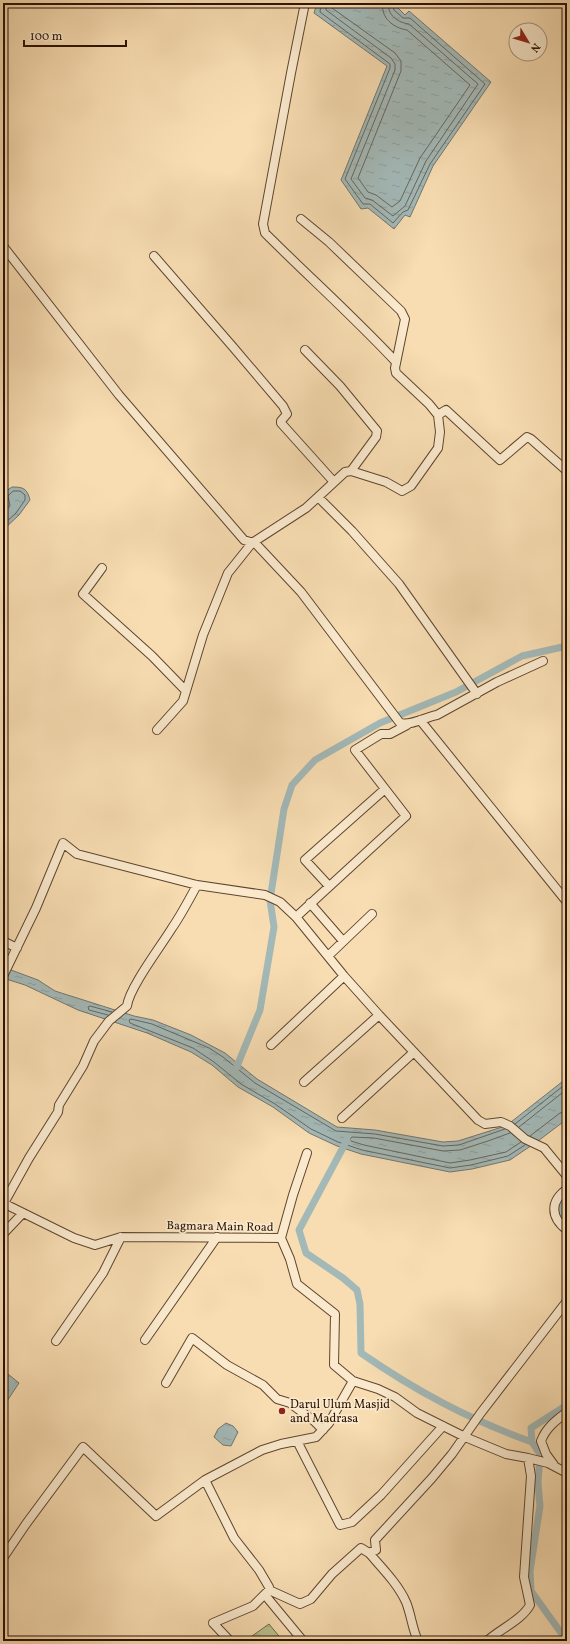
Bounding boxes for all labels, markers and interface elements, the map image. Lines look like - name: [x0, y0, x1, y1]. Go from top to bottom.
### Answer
- scale bar: [24, 22, 126, 48]
- north arrow: [508, 22, 548, 62]
- text: 100 m: [30, 29, 63, 45]
- text: N: [526, 39, 543, 55]
- street label: Bagmara Main Road: [166, 1218, 274, 1236]
- place label: Darul Ulum Masjid and Madrasa: [290, 1397, 390, 1427]
- marker: Darul Ulum Masjid and Madrasa: [277, 1406, 287, 1416]

